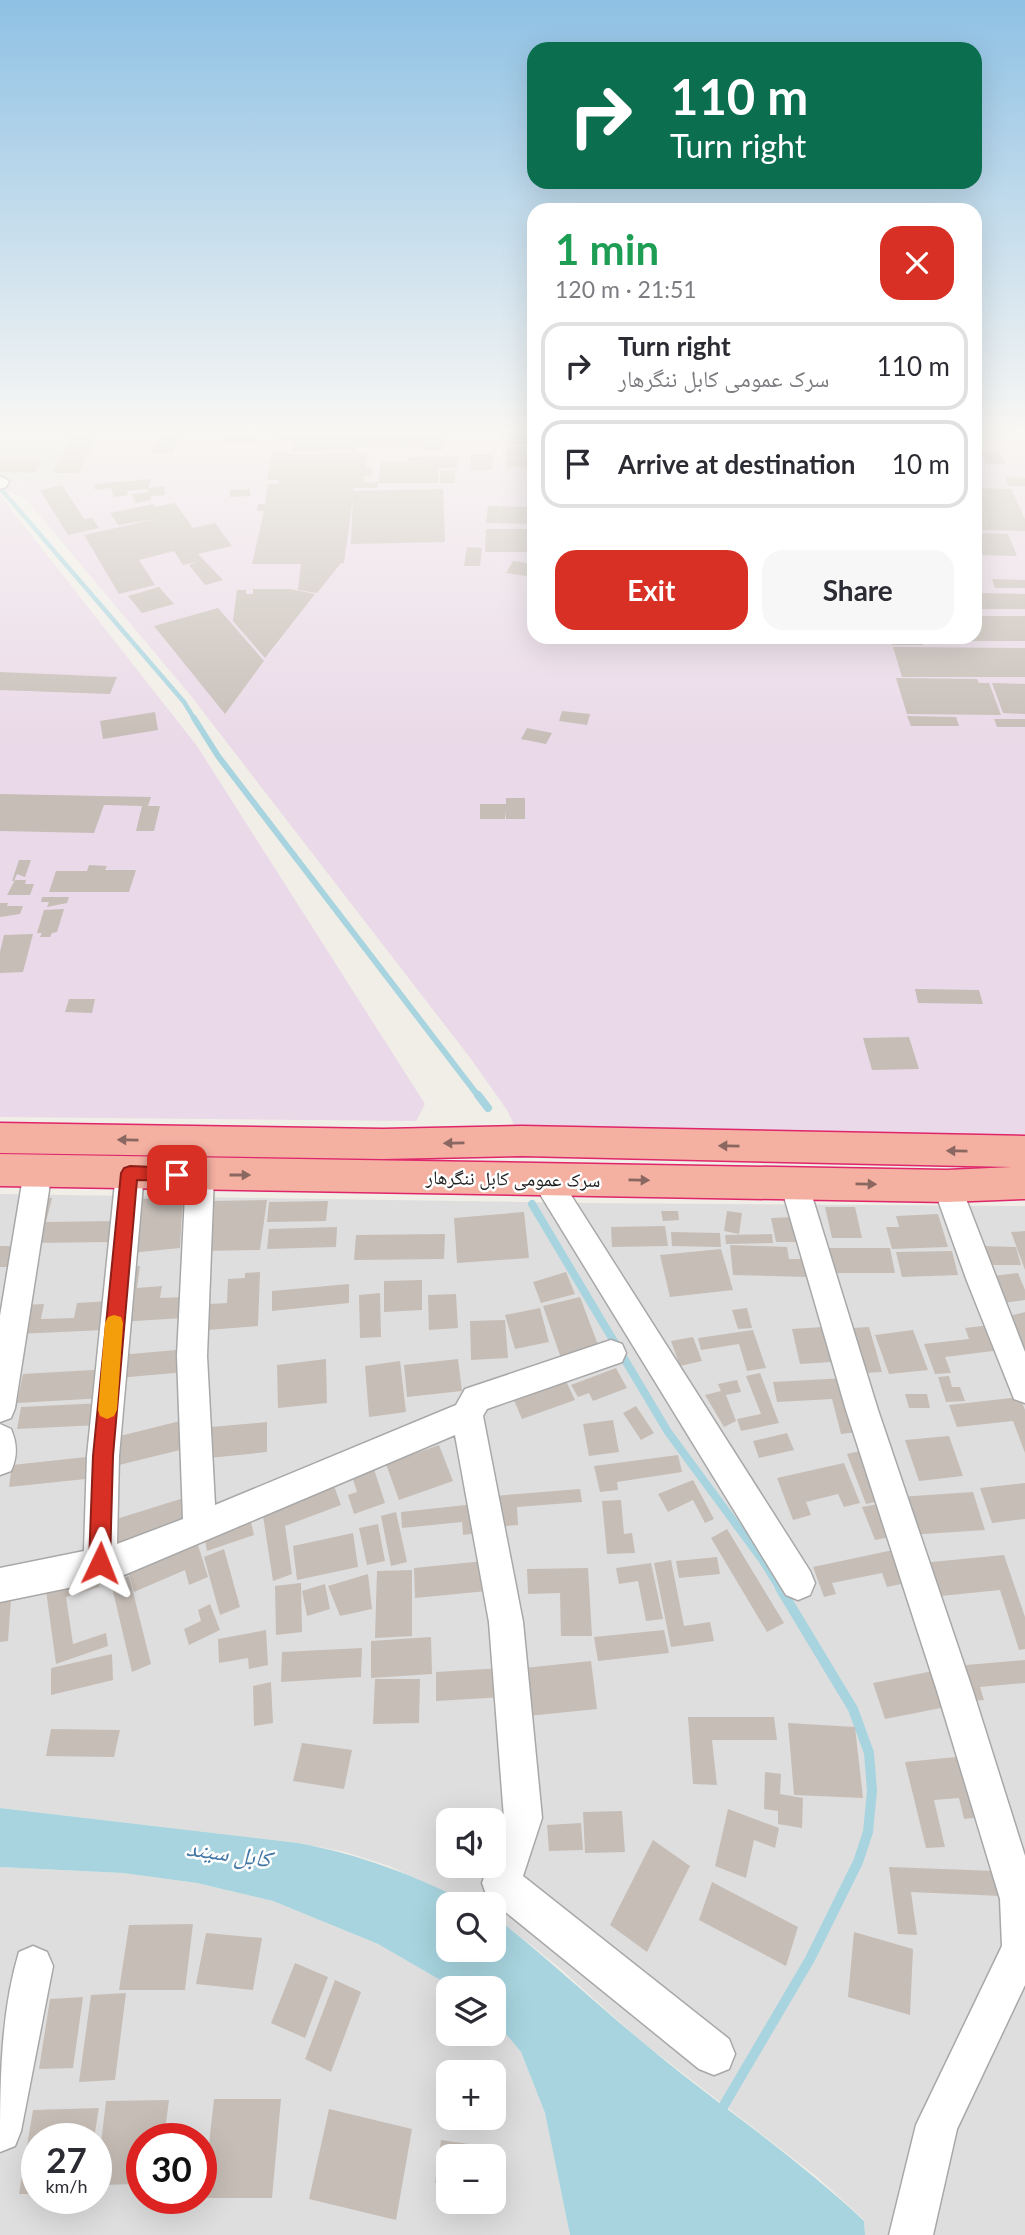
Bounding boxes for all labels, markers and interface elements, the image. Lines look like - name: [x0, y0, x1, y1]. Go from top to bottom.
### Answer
- text: 110 m: [670, 67, 808, 125]
- icon: right: [555, 70, 646, 161]
- text: Turn right: [670, 126, 806, 165]
- text: 1 min: [555, 224, 659, 274]
- button: close: [880, 226, 954, 300]
- text: 120 m · 21:51: [555, 275, 697, 303]
- text: Turn right: [618, 330, 731, 362]
- icon: right: [559, 347, 597, 385]
- text: 110 m: [877, 350, 950, 382]
- text: سرک عمومی کابل ننگرهار: [618, 364, 829, 392]
- icon: arrive: [559, 445, 597, 483]
- text: Arrive at destination: [618, 448, 855, 480]
- text: 10 m: [892, 448, 950, 480]
- button: Exit: [555, 550, 748, 630]
- button: Share: [762, 550, 954, 630]
- one-way arrow: [117, 1134, 139, 1146]
- one-way arrow: [442, 1137, 464, 1149]
- one-way arrow: [718, 1140, 740, 1152]
- pin: [147, 1145, 207, 1205]
- one-way arrow: [946, 1145, 968, 1156]
- icon: arrive: [158, 1156, 196, 1194]
- street label: سرک عمومی کابل ننگرهار: [424, 1165, 601, 1192]
- one-way arrow: [229, 1169, 251, 1181]
- one-way arrow: [628, 1174, 650, 1186]
- one-way arrow: [855, 1178, 877, 1190]
- position arrow: [63, 1526, 137, 1600]
- map controls: [436, 1808, 506, 2214]
- button: sound: [436, 1808, 506, 1878]
- water label: کابل سيند: [184, 1832, 277, 1875]
- button: search: [436, 1892, 506, 1962]
- button: layers: [436, 1976, 506, 2046]
- button: +: [436, 2060, 506, 2130]
- speed limit sign: 30: [126, 2123, 217, 2214]
- text: 27: [46, 2138, 87, 2180]
- button: −: [436, 2144, 506, 2214]
- text: km/h: [45, 2175, 88, 2197]

